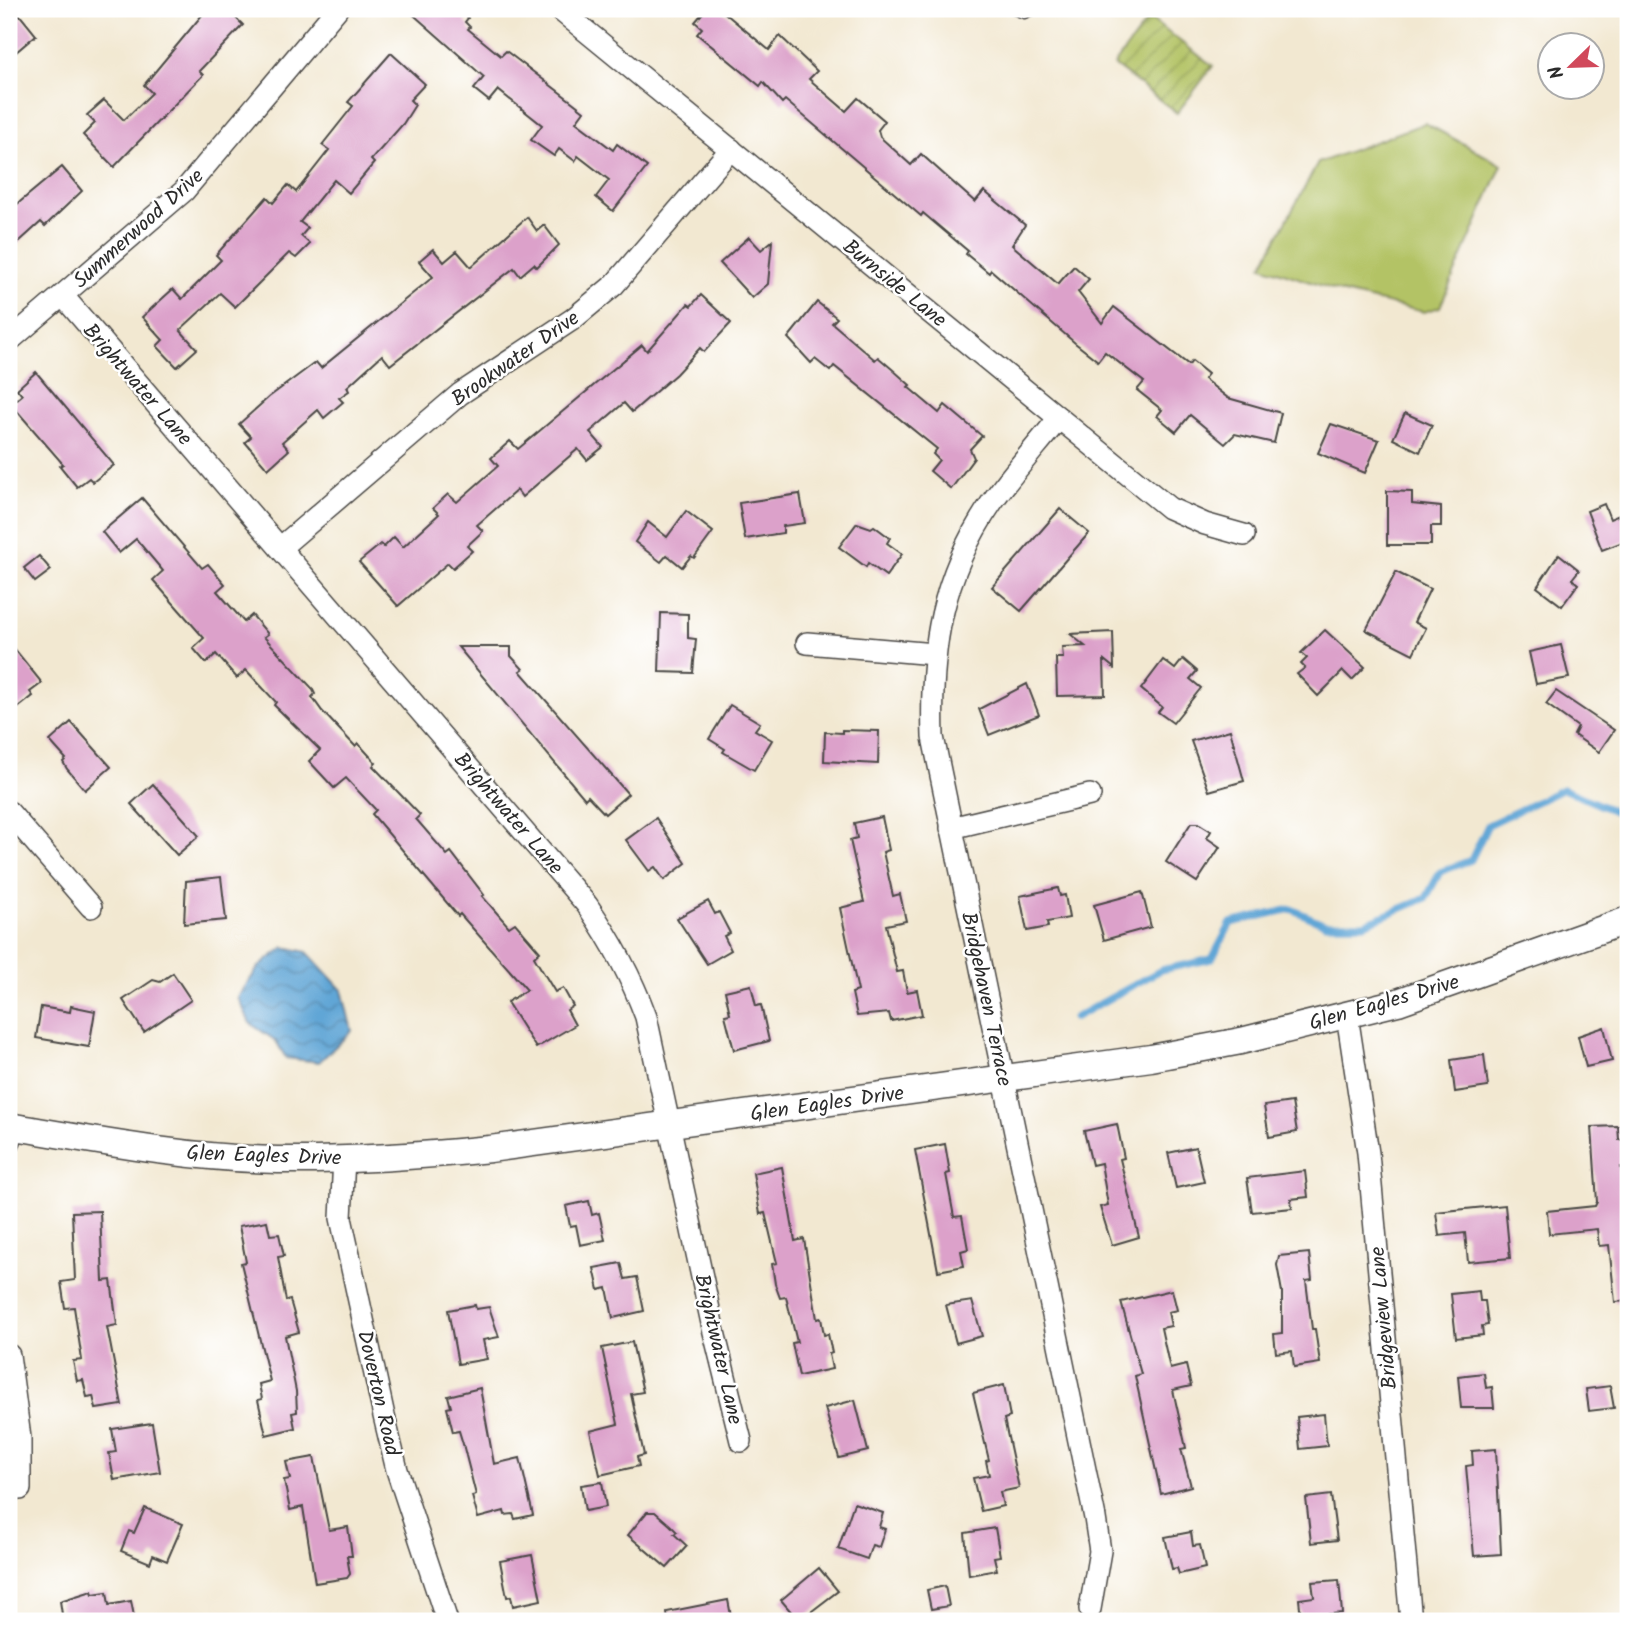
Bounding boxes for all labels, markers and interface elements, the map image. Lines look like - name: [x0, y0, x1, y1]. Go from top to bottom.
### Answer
- north arrow: [1536, 32, 1606, 102]
- text: N: [1541, 60, 1573, 83]
- street label: Summerwood Drive: [66, 161, 212, 297]
- street label: Burnside Lane: [835, 232, 954, 337]
- street label: Brookwater Drive: [445, 302, 587, 416]
- street label: Brightwater Lane: [74, 316, 200, 454]
- street label: Brightwater Lane: [445, 745, 571, 883]
- street label: Bridgehaven Terrace: [951, 909, 1020, 1090]
- street label: Glen Eagles Drive: [1305, 966, 1464, 1041]
- street label: Glen Eagles Drive: [748, 1077, 907, 1132]
- street label: Glen Eagles Drive: [186, 1137, 342, 1176]
- street label: Bridgeview Lane: [1362, 1245, 1407, 1391]
- street label: Brightwater Lane: [684, 1271, 751, 1428]
- street label: Doverton Road: [347, 1327, 408, 1460]

